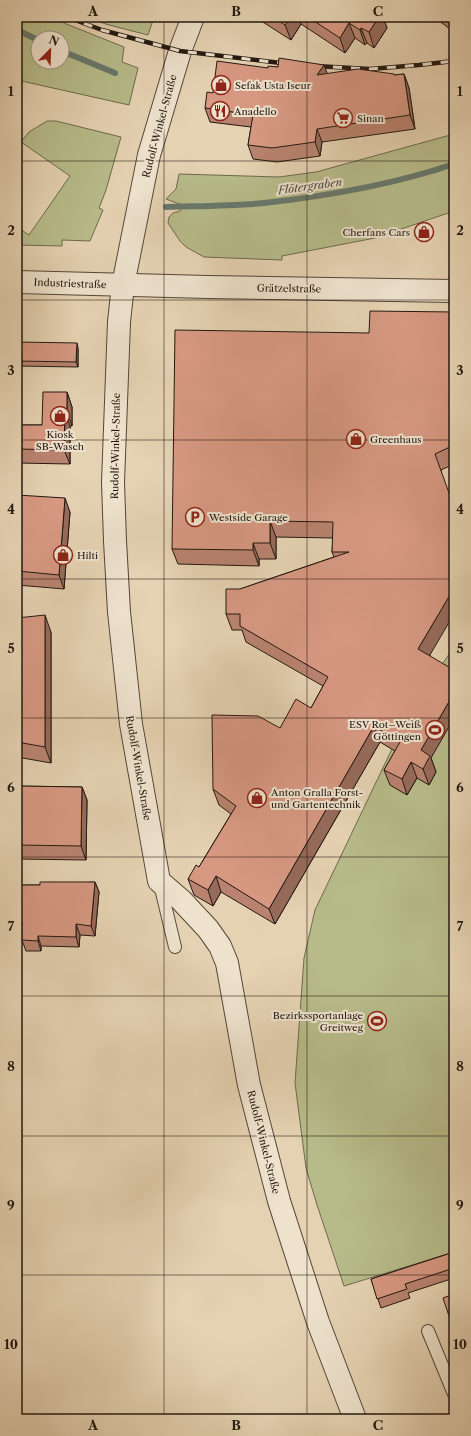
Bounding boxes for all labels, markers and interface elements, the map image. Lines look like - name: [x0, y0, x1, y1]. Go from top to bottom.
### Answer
- text: A: [87, 3, 99, 19]
- text: B: [231, 3, 241, 19]
- text: C: [373, 3, 383, 19]
- north arrow: [30, 30, 70, 70]
- text: N: [47, 32, 61, 49]
- street label: Rudolf-Winkel-Straße: [139, 73, 180, 179]
- shop icon: Sefak Usta Iseur: [210, 74, 232, 96]
- place label: Sefak Usta Iseur: [235, 79, 312, 92]
- text: 1: [8, 83, 14, 99]
- text: 1: [457, 83, 463, 99]
- restaurant icon: Anadello: [209, 100, 231, 122]
- place label: Anadello: [233, 105, 277, 118]
- supermarket icon: Sinan: [332, 107, 354, 129]
- place label: Sinan: [357, 112, 385, 125]
- water label: Flötergraben: [276, 175, 343, 198]
- shop icon: Cherfans Cars: [413, 221, 435, 243]
- text: 2: [7, 222, 15, 238]
- text: 2: [456, 222, 464, 238]
- place label: Cherfans Cars: [343, 226, 410, 239]
- street label: Industriestraße: [33, 276, 107, 291]
- street label: Grätzelstraße: [257, 281, 322, 296]
- text: 3: [7, 362, 15, 378]
- text: 3: [456, 362, 464, 378]
- street label: Rudolf-Winkel-Straße: [108, 392, 123, 499]
- shop icon: Kiosk SB-Wasch: [49, 405, 71, 427]
- place label: Kiosk SB-Wasch: [36, 428, 85, 453]
- shop icon: Greenhaus: [345, 428, 367, 450]
- place label: Greenhaus: [370, 433, 422, 446]
- text: 4: [7, 501, 15, 517]
- text: 4: [456, 501, 464, 517]
- parking icon: Westside Garage: [184, 506, 206, 528]
- place label: Westside Garage: [208, 511, 288, 524]
- shop icon: Hilti: [52, 544, 74, 566]
- place label: Hilti: [77, 549, 98, 562]
- text: 5: [7, 640, 15, 656]
- text: 5: [456, 640, 464, 656]
- street label: Rudolf-Winkel-Straße: [123, 715, 154, 822]
- place label: ESV Rot–Weìß Göttingen: [349, 718, 422, 743]
- sports icon: ESV Rot–Weìß Göttingen: [424, 719, 446, 741]
- text: 6: [7, 779, 15, 795]
- text: 6: [456, 779, 464, 795]
- place label: Anton Gralla Forst- und Gartentechnik: [270, 786, 363, 811]
- shop icon: Anton Gralla Forst- und Gartentechnik: [246, 787, 268, 809]
- text: 7: [8, 918, 15, 934]
- text: 7: [457, 918, 464, 934]
- place label: Bezirkssportanlage Greitweg: [273, 1009, 364, 1034]
- sports icon: Bezirkssportanlage Greitweg: [366, 1010, 388, 1032]
- text: 8: [7, 1058, 15, 1074]
- text: 8: [456, 1058, 464, 1074]
- street label: Rudolf-Winkel-Straße: [244, 1089, 283, 1196]
- text: 9: [7, 1197, 15, 1213]
- text: 9: [456, 1197, 464, 1213]
- text: 10: [4, 1336, 18, 1352]
- text: 10: [453, 1336, 467, 1352]
- text: A: [87, 1417, 99, 1433]
- text: B: [231, 1417, 241, 1433]
- text: C: [373, 1417, 383, 1433]

